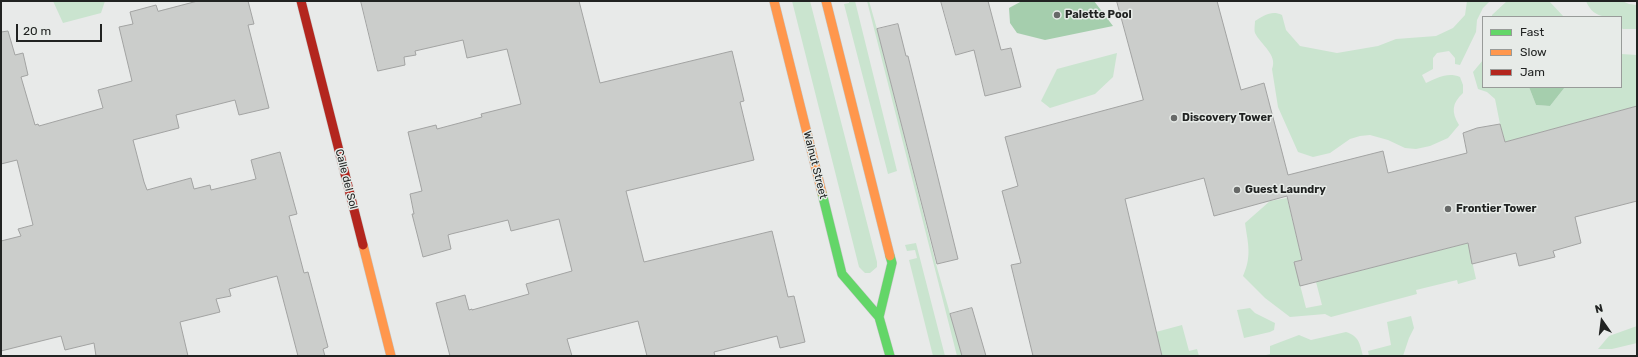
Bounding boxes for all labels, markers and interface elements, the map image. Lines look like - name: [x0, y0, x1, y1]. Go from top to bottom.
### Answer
- place label: Palette Pool: [1065, 8, 1132, 22]
- marker: Palette Pool: [1052, 10, 1062, 20]
- scale bar: [18, 16, 104, 42]
- legend: [1482, 16, 1622, 88]
- text: 20 m: [23, 24, 51, 38]
- text: Fast: [1520, 25, 1544, 39]
- text: Slow: [1520, 45, 1547, 59]
- text: Jam: [1520, 65, 1545, 79]
- place label: Discovery Tower: [1182, 111, 1272, 125]
- marker: Discovery Tower: [1169, 113, 1179, 123]
- street label: Walnut Street: [800, 130, 830, 200]
- street label: Calle del Sol: [332, 148, 360, 210]
- place label: Guest Laundry: [1245, 183, 1326, 197]
- marker: Guest Laundry: [1232, 185, 1242, 195]
- place label: Frontier Tower: [1456, 202, 1537, 216]
- marker: Frontier Tower: [1443, 204, 1453, 214]
- north arrow: [1582, 301, 1622, 341]
- text: N: [1594, 302, 1604, 316]

